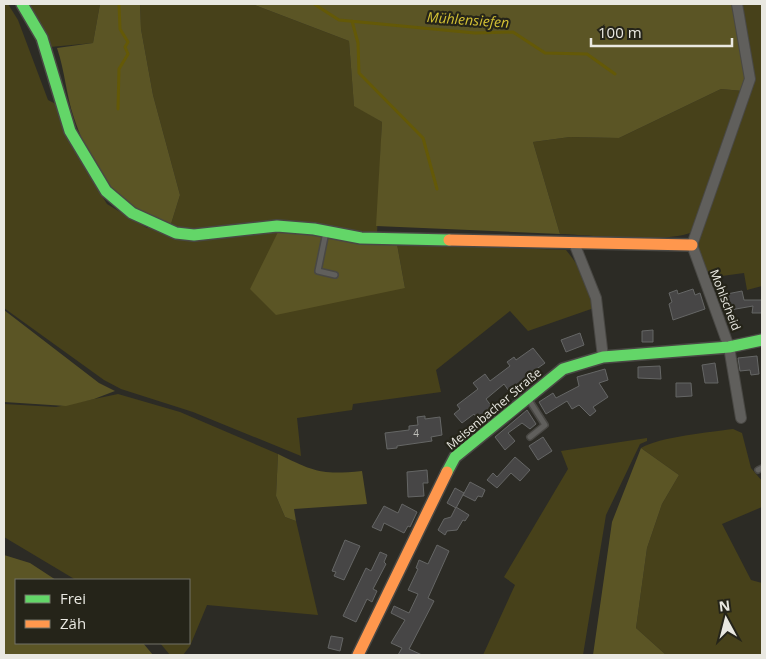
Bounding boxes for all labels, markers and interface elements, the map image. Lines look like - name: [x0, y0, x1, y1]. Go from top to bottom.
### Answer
- water label: Mühlensiefen: [426, 7, 510, 32]
- scale bar: [591, 15, 732, 47]
- text: 100 m: [598, 22, 642, 42]
- street label: Mohlscheid: [706, 267, 745, 333]
- street label: Meisenbacher Straße: [443, 364, 545, 453]
- house number: 4: [413, 426, 419, 440]
- legend: [15, 579, 190, 644]
- text: Frei: [60, 588, 86, 608]
- north arrow: [701, 594, 751, 644]
- text: N: [718, 595, 731, 616]
- text: Zäh: [60, 613, 86, 633]

